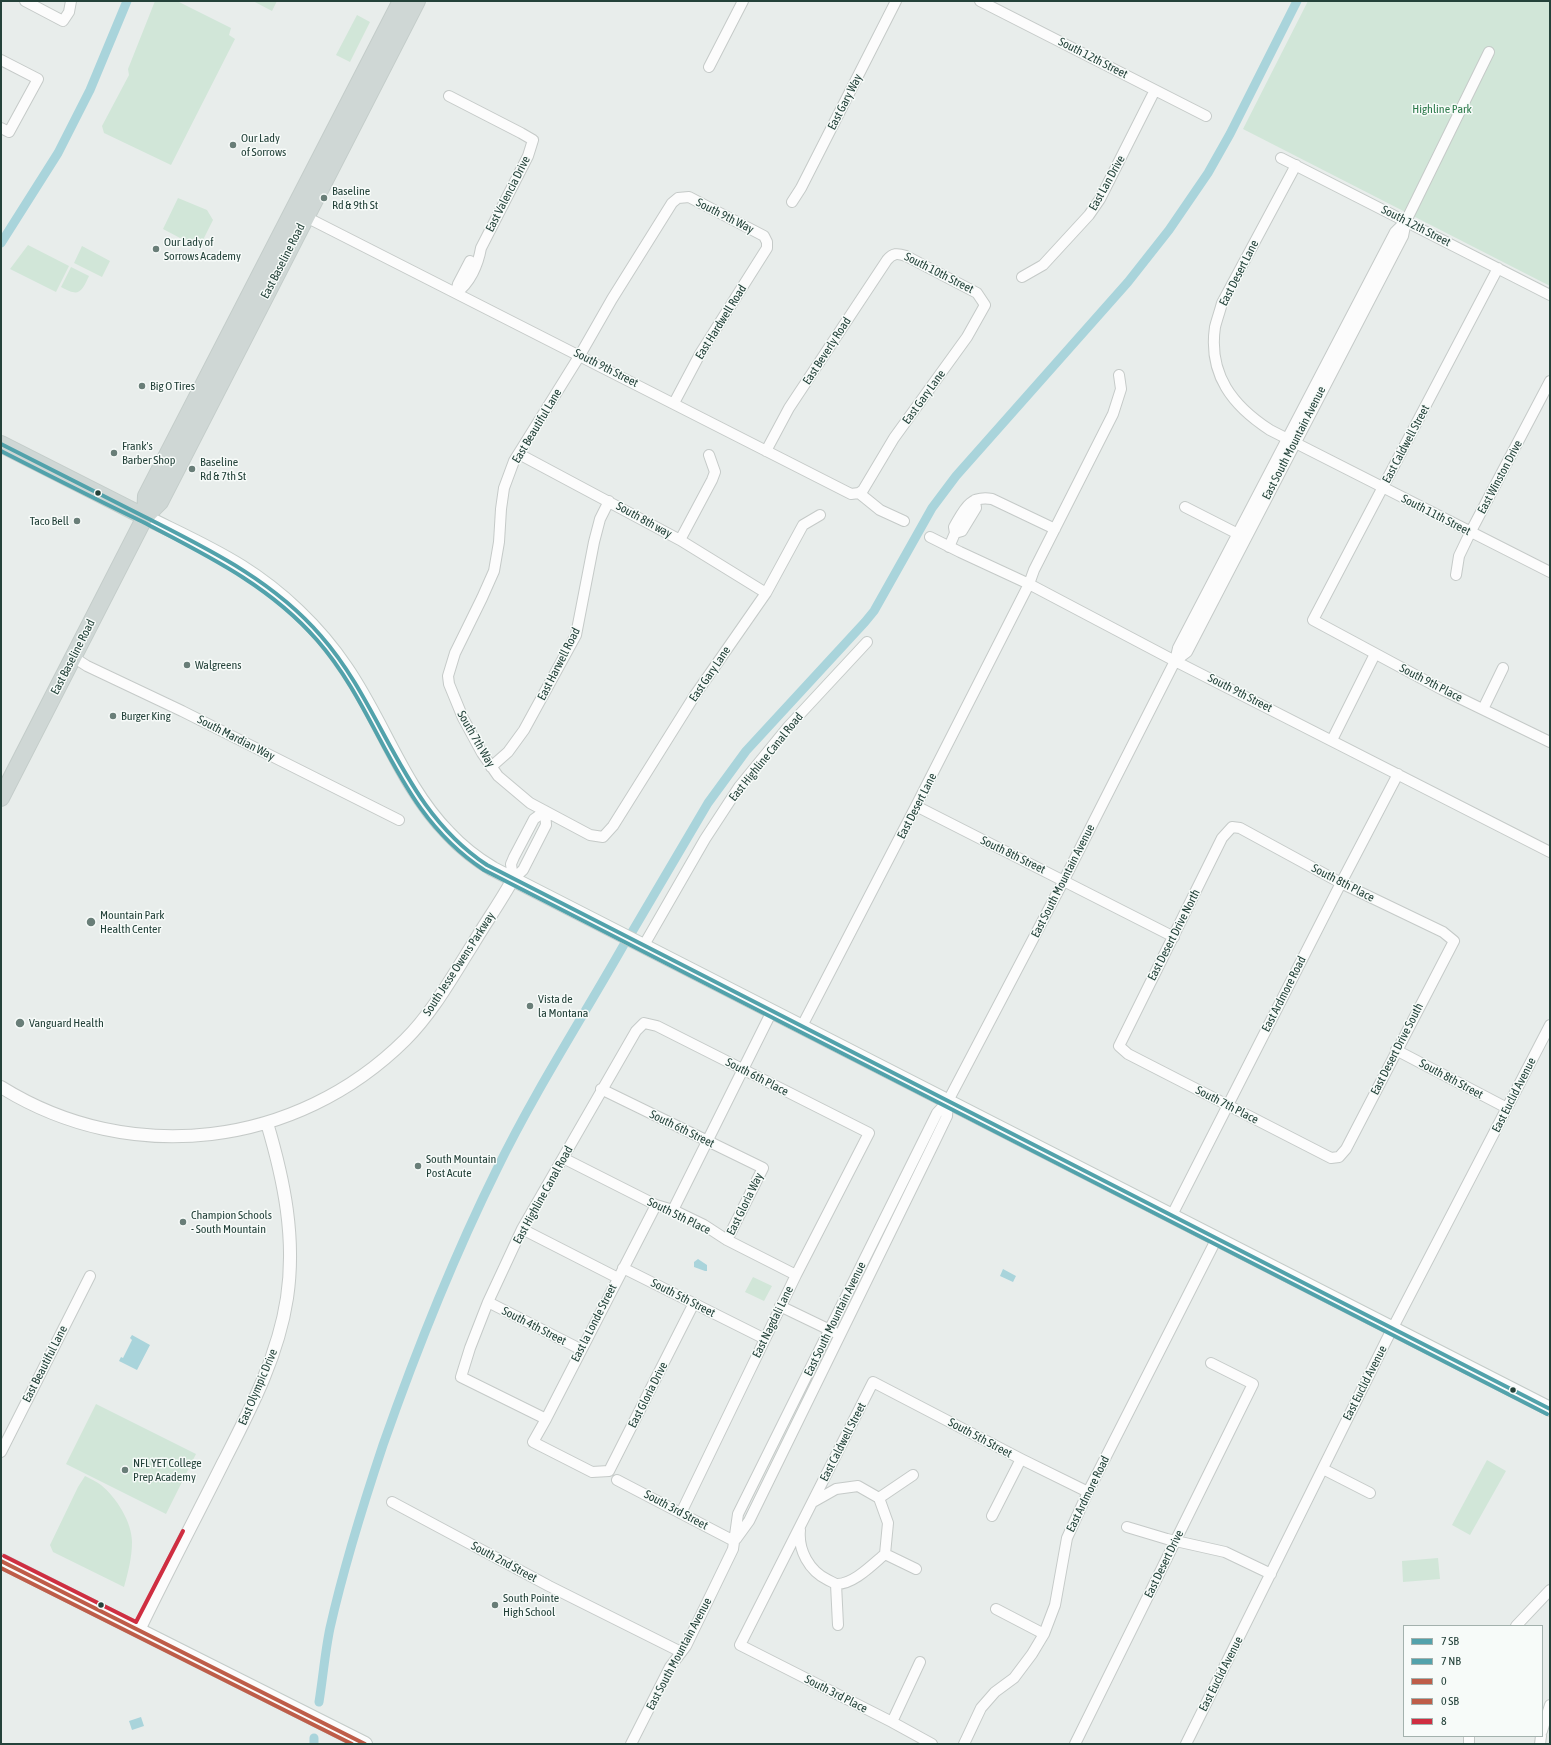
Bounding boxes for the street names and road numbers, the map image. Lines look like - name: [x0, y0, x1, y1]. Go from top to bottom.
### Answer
- street label: South 12th Street: [1056, 34, 1130, 82]
- street label: East Gary Way: [825, 72, 865, 132]
- street label: East Lan Drive: [1086, 153, 1128, 213]
- street label: East Valencia Drive: [483, 154, 533, 234]
- street label: South 9th Way: [694, 195, 756, 237]
- street label: South 12th Street: [1379, 202, 1453, 250]
- street label: East Baseline Road: [258, 221, 308, 301]
- street label: East Desert Lane: [1216, 238, 1262, 308]
- street label: South 10th Street: [902, 249, 976, 297]
- street label: East Hardwell Road: [692, 282, 750, 362]
- street label: East Beverly Road: [800, 315, 854, 387]
- street label: South 9th Street: [571, 346, 641, 390]
- street label: East Gary Lane: [899, 367, 949, 427]
- street label: East South Mountain Avenue: [1259, 384, 1329, 502]
- street label: East Beautiful Lane: [509, 386, 565, 466]
- street label: East Caldwell Street: [1379, 402, 1433, 486]
- street label: East Winston Drive: [1475, 438, 1525, 516]
- street label: South 11th Street: [1399, 491, 1473, 539]
- street label: South 8th way: [614, 499, 674, 541]
- street label: East Baseline Road: [48, 617, 98, 697]
- street label: East Harwell Road: [535, 625, 583, 703]
- street label: East Gary Lane: [686, 644, 734, 704]
- street label: South 9th Place: [1397, 661, 1465, 705]
- street label: South 9th Street: [1205, 671, 1275, 715]
- street label: South 7th Way: [454, 708, 498, 770]
- street label: East Highline Canal Road: [726, 710, 806, 804]
- street label: South Mardian Way: [195, 712, 277, 764]
- street label: East Desert Lane: [894, 771, 940, 841]
- street label: East South Mountain Avenue: [1028, 822, 1098, 940]
- street label: South 8th Street: [978, 833, 1048, 877]
- street label: South 8th Place: [1309, 861, 1377, 905]
- street label: East Desert Drive North: [1145, 887, 1203, 983]
- street label: South Jesse Owens Parkway: [420, 909, 498, 1019]
- street label: East Ardmore Road: [1259, 954, 1309, 1034]
- street label: East Desert Drive South: [1368, 1001, 1426, 1097]
- street label: South 6th Place: [723, 1055, 791, 1099]
- street label: East Euclid Avenue: [1489, 1055, 1539, 1135]
- street label: South 8th Street: [1417, 1056, 1485, 1102]
- street label: South 7th Place: [1193, 1083, 1261, 1127]
- street label: South 6th Street: [647, 1107, 717, 1151]
- street label: East Highline Canal Road: [510, 1144, 576, 1246]
- street label: East Gloria Way: [724, 1171, 766, 1237]
- street label: South 5th Place: [645, 1195, 713, 1237]
- street label: East South Mountain Avenue: [801, 1260, 869, 1378]
- street label: South 5th Street: [648, 1276, 718, 1320]
- street label: East la Londe Street: [568, 1282, 620, 1364]
- street label: East Nagdali Lane: [749, 1284, 797, 1360]
- street label: South 4th Street: [499, 1304, 569, 1348]
- street label: East Beautiful Lane: [19, 1323, 71, 1405]
- street label: East Euclid Avenue: [1340, 1343, 1390, 1423]
- street label: East Olympic Drive: [235, 1347, 281, 1427]
- street label: East Gloria Drive: [625, 1360, 671, 1430]
- street label: East Caldwell Street: [817, 1400, 869, 1484]
- street label: South 5th Street: [946, 1415, 1014, 1461]
- street label: East Ardmore Road: [1063, 1454, 1113, 1534]
- street label: South 3rd Street: [642, 1487, 710, 1533]
- street label: East Desert Drive: [1141, 1528, 1187, 1600]
- street label: South 2nd Street: [469, 1539, 539, 1585]
- street label: East South Mountain Avenue: [643, 1595, 715, 1713]
- street label: East Euclid Avenue: [1196, 1634, 1246, 1714]
- street label: South 3rd Place: [802, 1672, 870, 1716]

